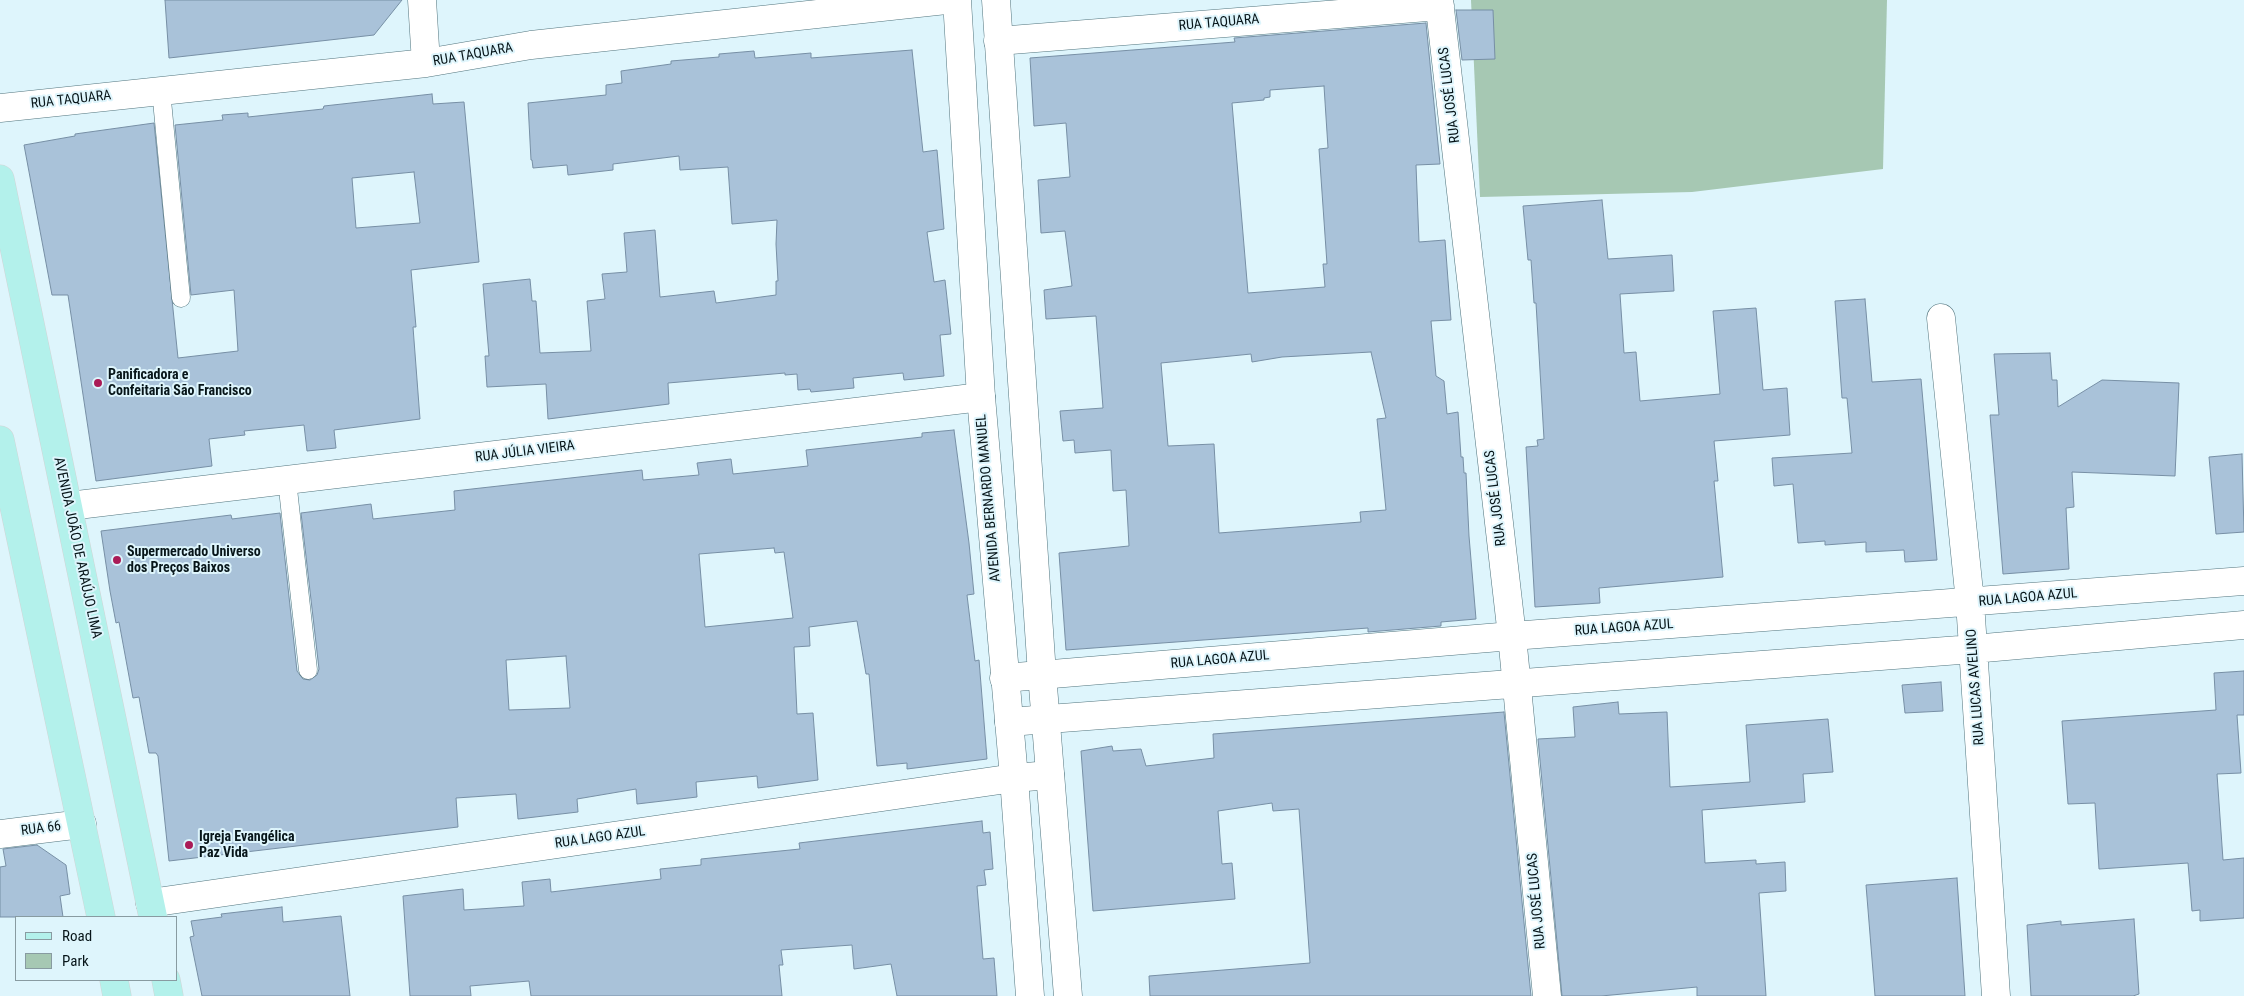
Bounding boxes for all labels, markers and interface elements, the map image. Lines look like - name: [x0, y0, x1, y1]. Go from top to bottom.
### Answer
- street label: RUA TAQUARA: [1178, 11, 1260, 35]
- street label: RUA TAQUARA: [432, 40, 514, 70]
- street label: RUA JOSÉ LUCAS: [1436, 46, 1464, 144]
- street label: RUA TAQUARA: [30, 87, 112, 113]
- place label: Panificadora e Confeitaria São Francisco: [108, 367, 252, 400]
- marker: Panificadora e Confeitaria São Francisco: [92, 377, 104, 389]
- street label: AVENIDA BERNARDO MANUEL: [973, 413, 1005, 583]
- street label: RUA JÚLIA VIEIRA: [474, 438, 576, 466]
- street label: RUA JOSÉ LUCAS: [1482, 449, 1510, 547]
- street label: AVENIDA JOÃO DE ARAÚJO LIMA: [50, 456, 104, 640]
- place label: Supermercado Universo dos Preços Baixos: [127, 544, 261, 576]
- marker: Supermercado Universo dos Preços Baixos: [111, 554, 123, 566]
- street label: RUA LAGOA AZUL: [1978, 585, 2078, 611]
- street label: RUA LAGOA AZUL: [1574, 616, 1674, 640]
- street label: RUA LUCAS AVELINO: [1964, 628, 1988, 746]
- street label: RUA LAGOA AZUL: [1170, 647, 1270, 673]
- street label: RUA 66: [20, 818, 62, 840]
- street label: RUA LAGO AZUL: [554, 823, 646, 853]
- place label: Igreja Evangélica Paz Vida: [199, 829, 294, 862]
- marker: Igreja Evangélica Paz Vida: [183, 839, 195, 851]
- street label: RUA JOSÉ LUCAS: [1524, 852, 1550, 950]
- legend: [15, 916, 178, 981]
- text: Road: [62, 927, 92, 945]
- text: Park: [62, 952, 89, 970]

